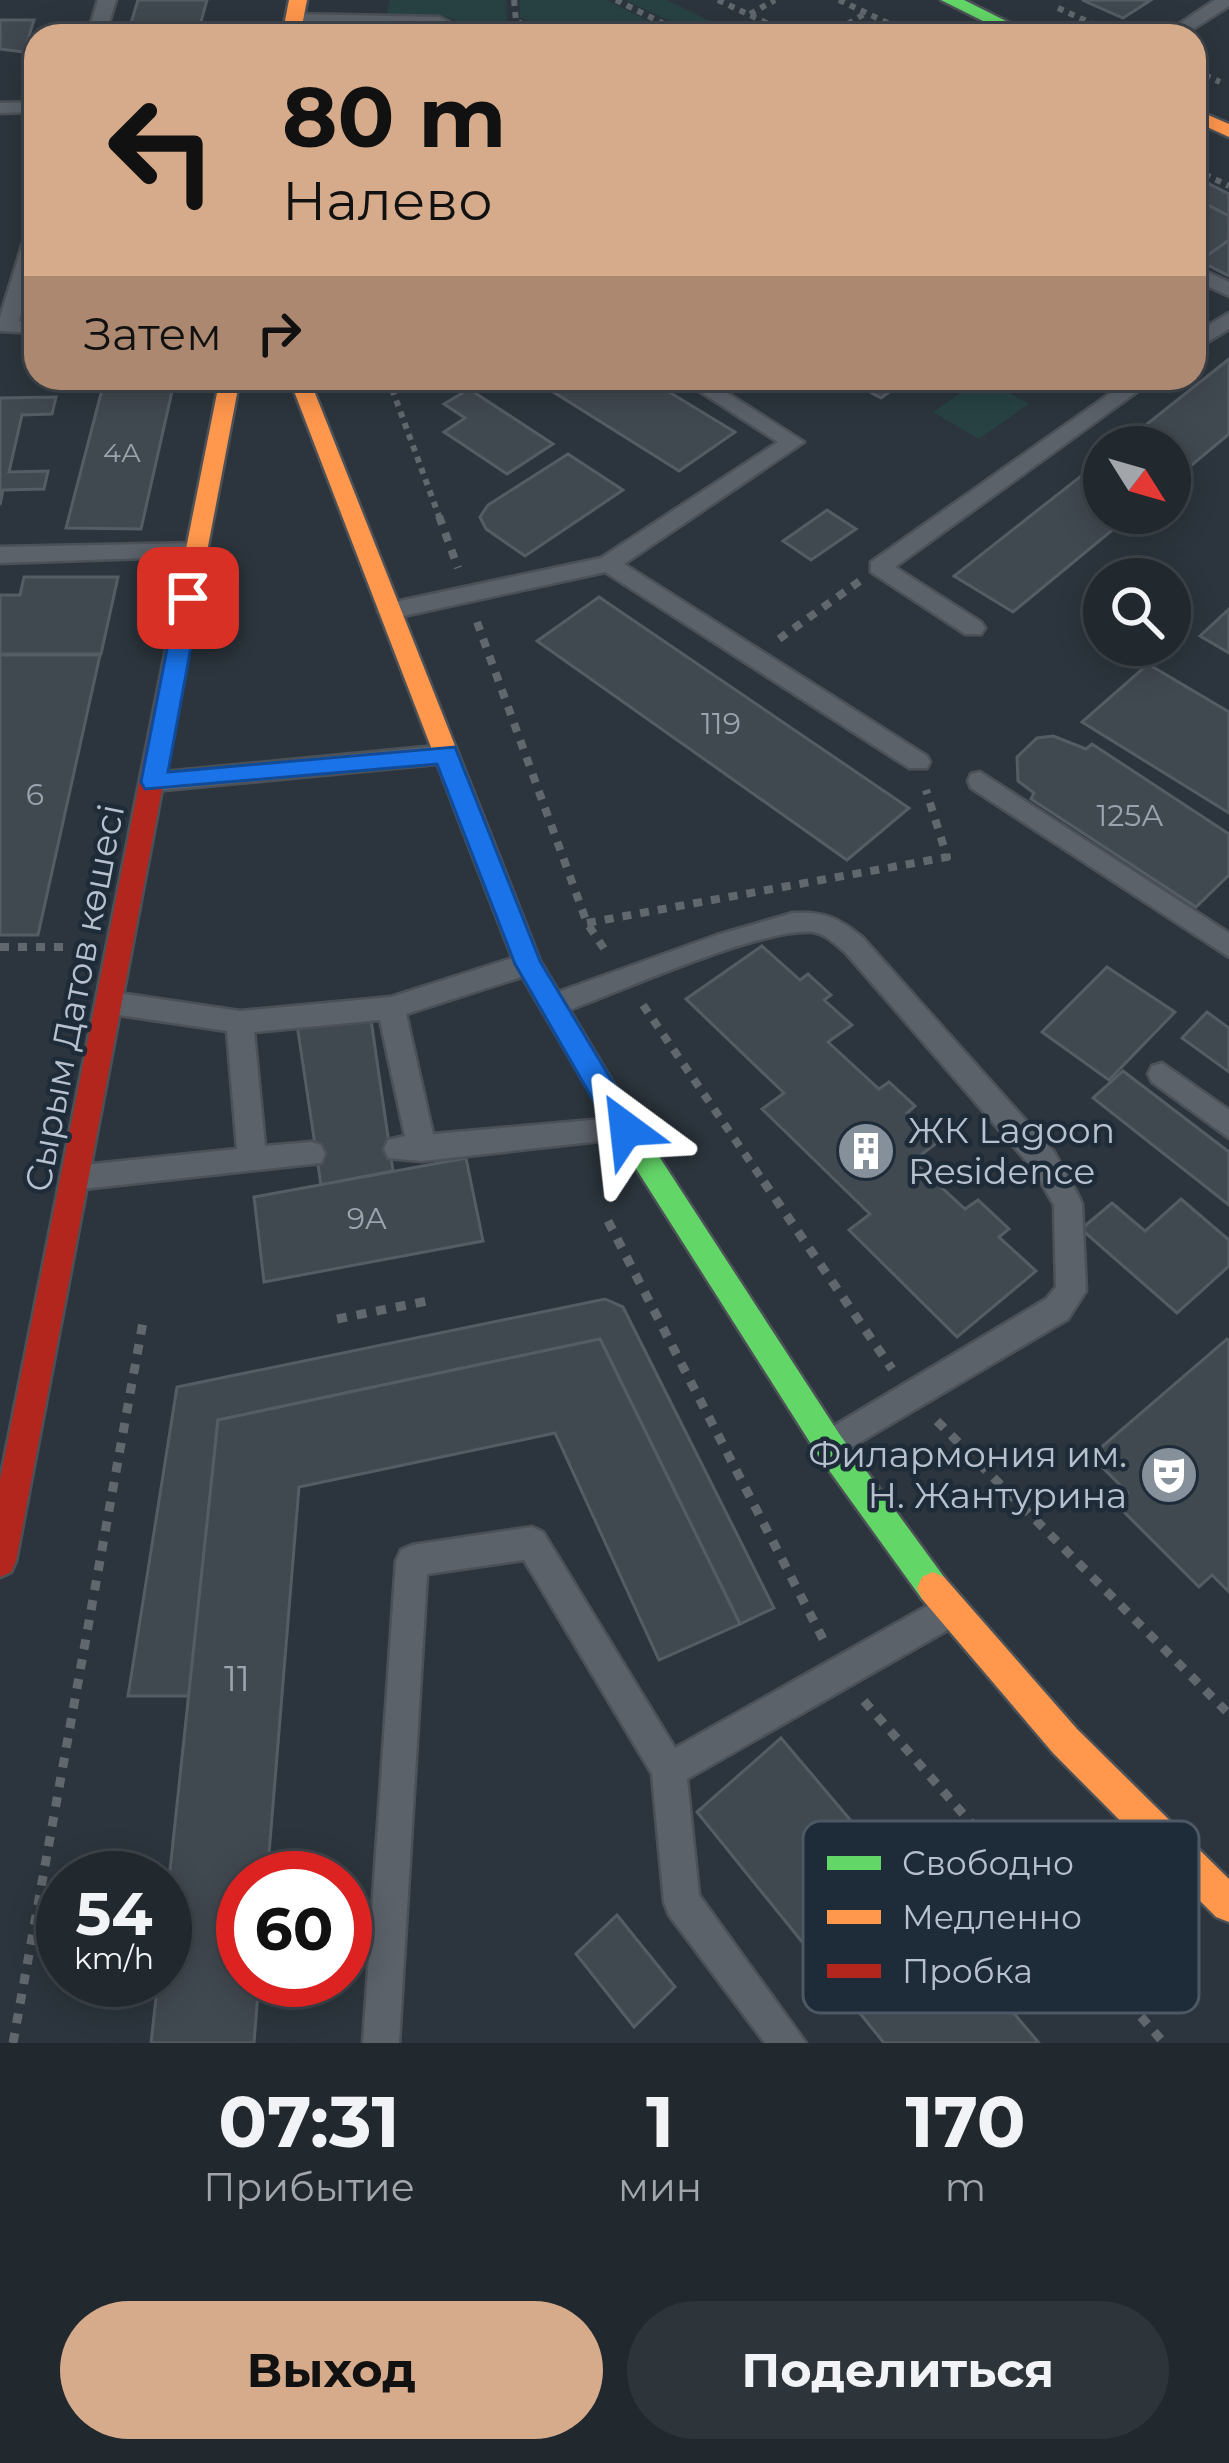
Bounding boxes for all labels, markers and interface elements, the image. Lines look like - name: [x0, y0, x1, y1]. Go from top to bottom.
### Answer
- text: 80 m: [282, 66, 506, 168]
- icon: left: [84, 72, 240, 228]
- text: Налево: [282, 168, 493, 234]
- icon: right: [246, 300, 312, 366]
- text: Затем: [84, 306, 222, 361]
- north arrow: [1083, 426, 1191, 534]
- map controls: [1083, 426, 1191, 666]
- house number: 4А: [103, 436, 141, 469]
- pin: [137, 547, 239, 649]
- button: search: [1083, 558, 1191, 666]
- icon: arrive: [155, 565, 221, 631]
- house number: 119: [701, 705, 741, 742]
- house number: 6: [26, 776, 44, 813]
- house number: 125А: [1096, 797, 1164, 834]
- street label: Сырым Датов көшесі: [15, 801, 133, 1195]
- position arrow: [563, 1066, 689, 1192]
- place label: ЖК Lagoon Residence: [908, 1108, 1115, 1193]
- building icon: ЖК Lagoon Residence: [835, 1120, 897, 1182]
- house number: 9А: [347, 1200, 387, 1237]
- place label: Филармония им. Н. Жантурина: [808, 1432, 1127, 1517]
- theatre icon: Филармония им. Н. Жантурина: [1138, 1444, 1200, 1506]
- house number: 11: [224, 1656, 250, 1700]
- legend: [803, 1821, 1199, 2013]
- text: Свободно: [902, 1843, 1074, 1883]
- speed limit sign: 60: [216, 1851, 372, 2007]
- text: 54: [75, 1877, 153, 1950]
- text: Медленно: [902, 1897, 1082, 1937]
- text: km/h: [74, 1940, 154, 1977]
- text: Пробка: [902, 1951, 1033, 1991]
- text: 07:31: [218, 2077, 400, 2165]
- text: 1: [646, 2077, 674, 2165]
- text: 170: [905, 2077, 1026, 2165]
- text: Прибытие: [203, 2163, 415, 2211]
- text: мин: [618, 2163, 702, 2211]
- text: m: [945, 2163, 986, 2211]
- button: Выход: [60, 2301, 603, 2439]
- button: Поделиться: [627, 2301, 1169, 2439]

